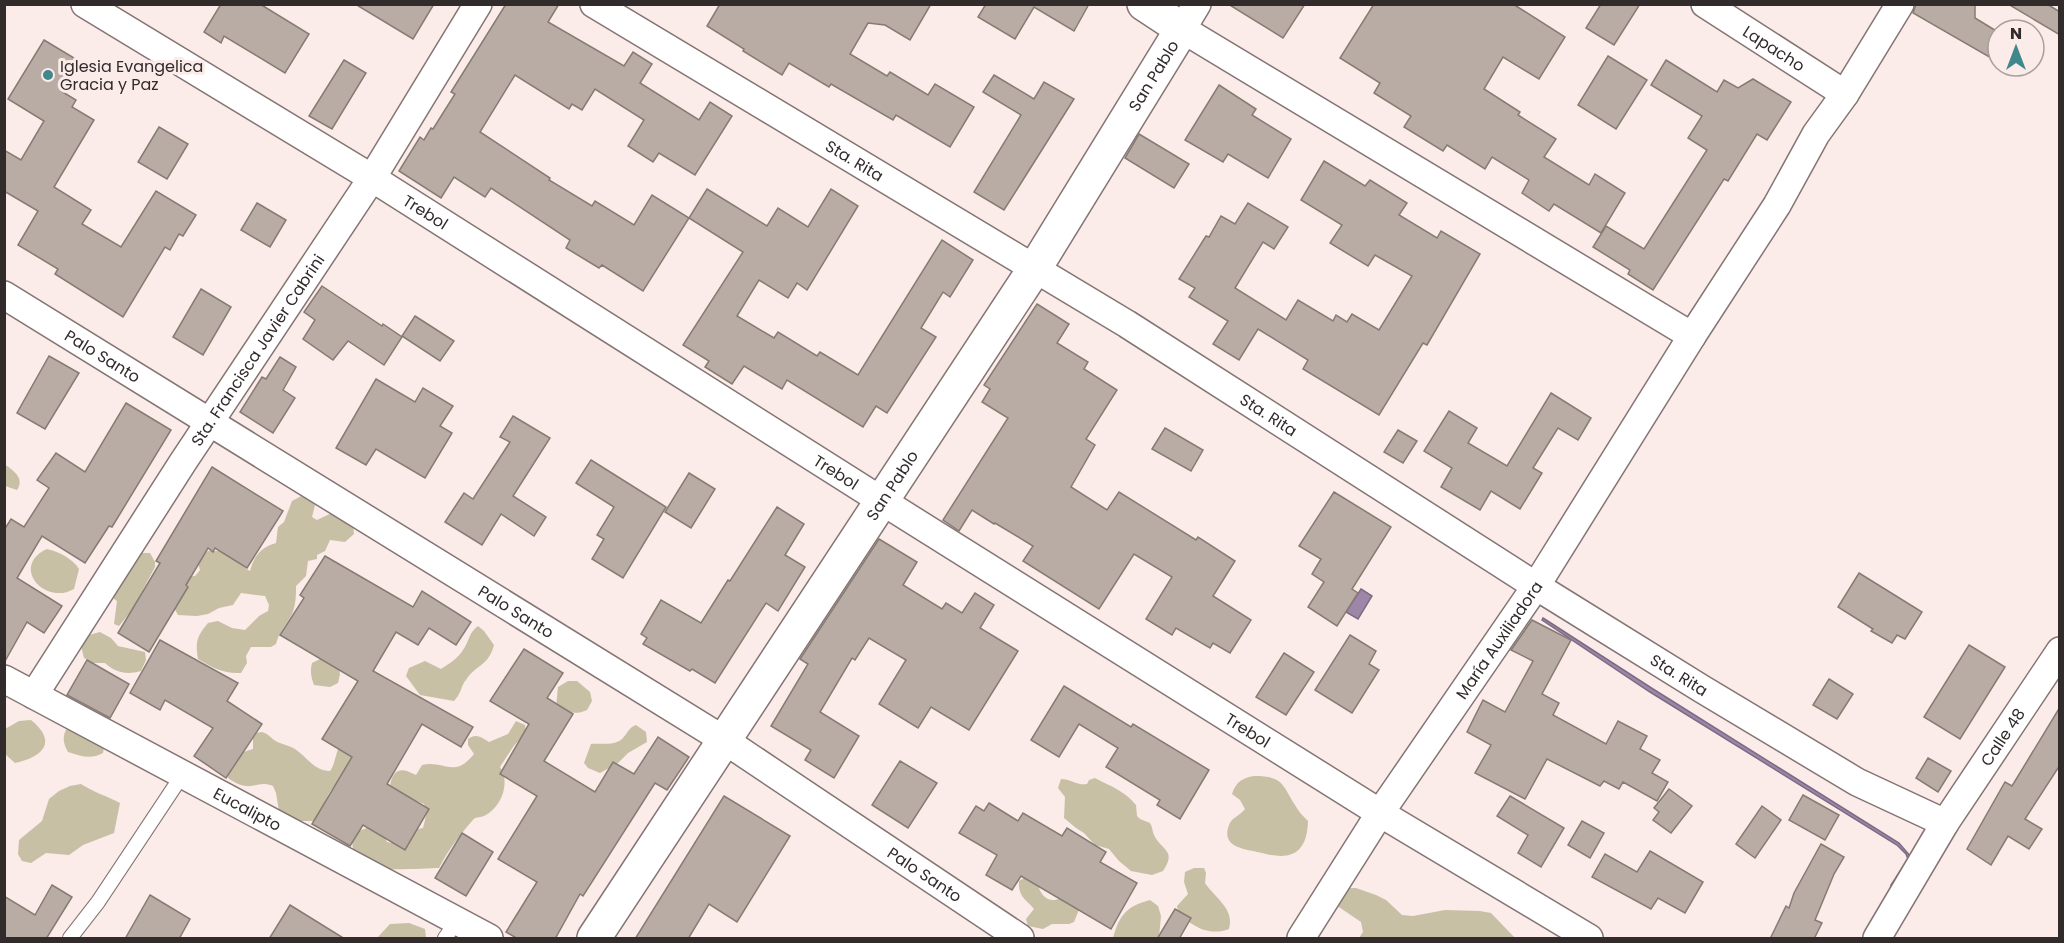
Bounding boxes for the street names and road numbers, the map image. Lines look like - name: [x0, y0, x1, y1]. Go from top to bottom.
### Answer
- street label: Lapacho: [1738, 20, 1809, 77]
- street label: San Pablo: [1123, 36, 1184, 116]
- street label: Sta. Rita: [821, 135, 888, 187]
- street label: Trebol: [398, 189, 452, 235]
- street label: Sta. Francisca Javier Cabrini: [186, 250, 330, 451]
- street label: Palo Santo: [60, 324, 145, 389]
- street label: Sta. Rita: [1235, 388, 1302, 442]
- street label: San Pablo: [861, 446, 924, 525]
- street label: Trebol: [809, 449, 863, 495]
- street label: María Auxiliadora: [1451, 576, 1548, 704]
- street label: Palo Santo: [474, 580, 558, 644]
- street label: Sta. Rita: [1646, 649, 1712, 702]
- street label: Calle 48: [1975, 704, 2031, 771]
- street label: Trebol: [1220, 708, 1275, 754]
- street label: Eucalipto: [209, 782, 285, 837]
- street label: Palo Santo: [883, 842, 966, 908]

